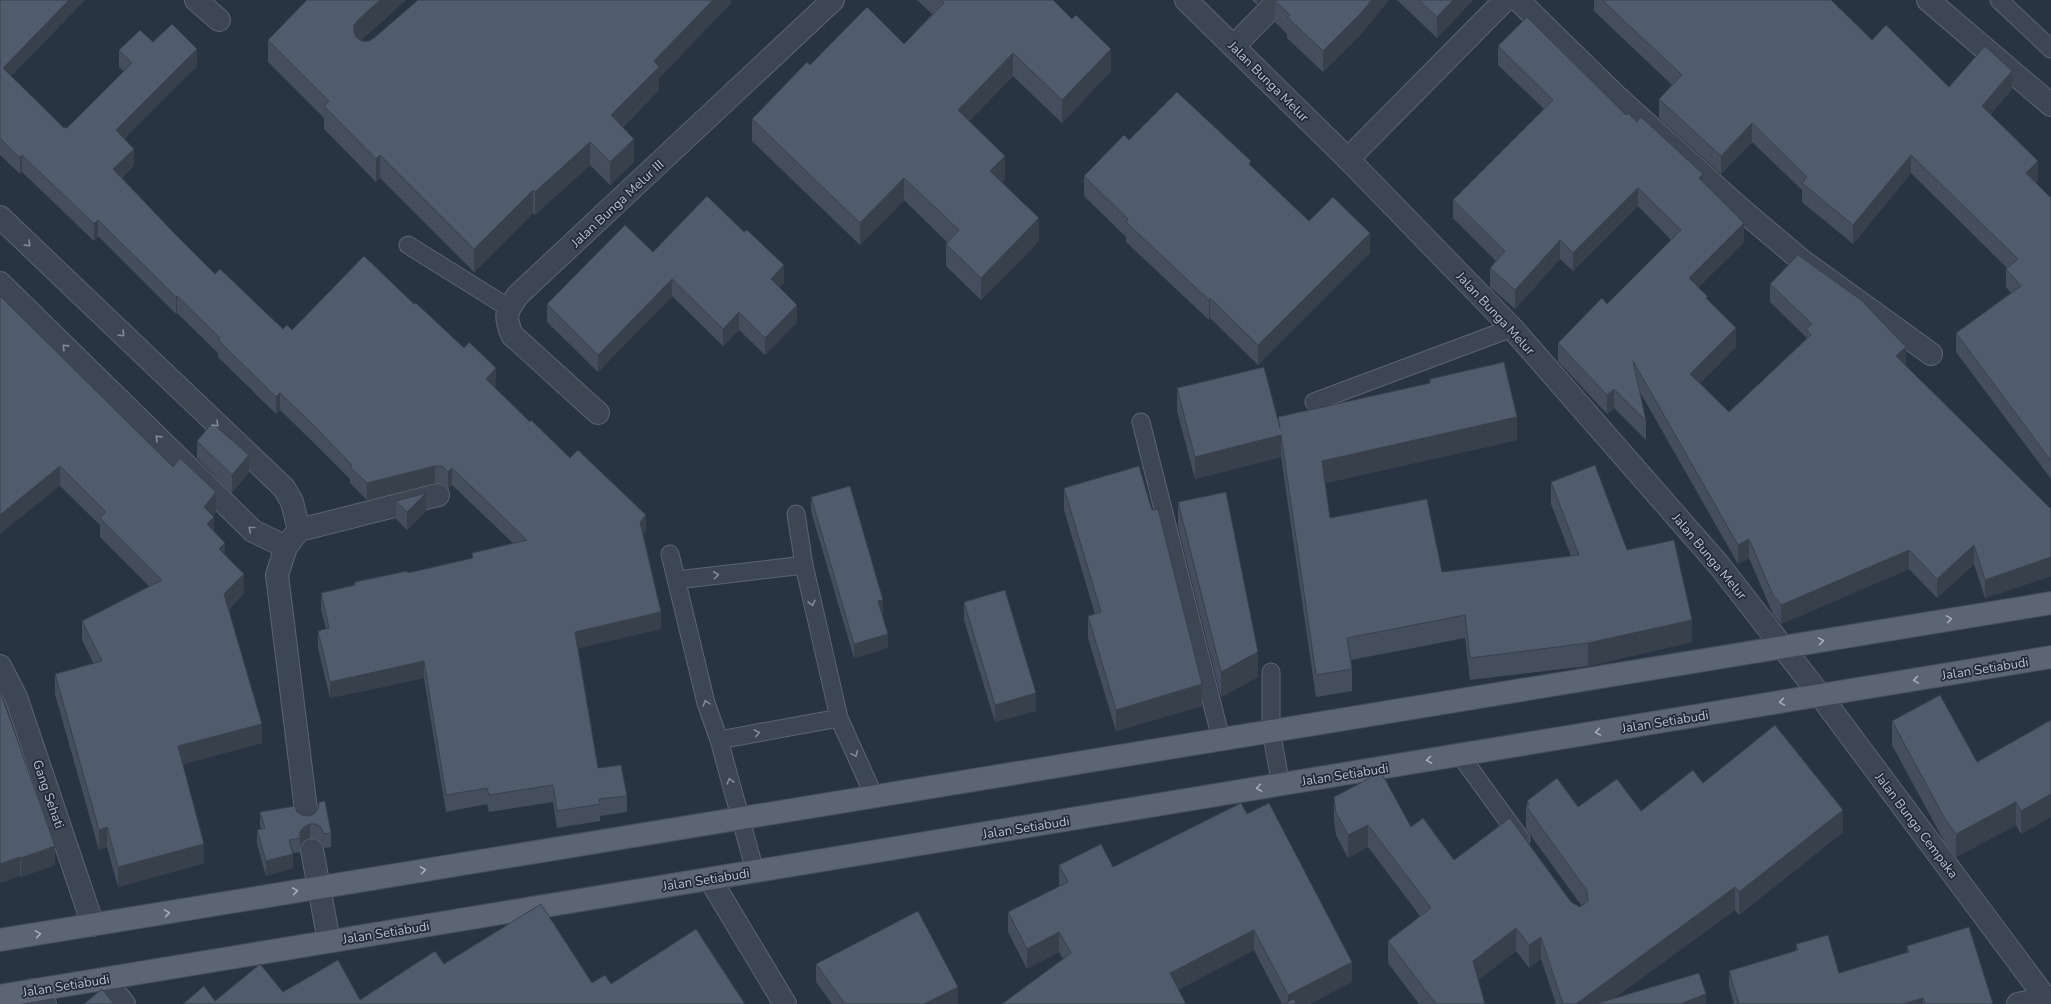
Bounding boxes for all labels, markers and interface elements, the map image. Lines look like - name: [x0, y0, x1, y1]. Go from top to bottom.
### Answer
- street label: Jalan Bunga Melur: [1223, 37, 1313, 126]
- street label: Jalan Bunga Melur III: [567, 156, 668, 252]
- one-way arrow: [23, 239, 31, 247]
- street label: Jalan Bunga Melur: [1451, 267, 1539, 359]
- one-way arrow: [117, 329, 125, 337]
- one-way arrow: [62, 344, 70, 352]
- one-way arrow: [211, 419, 219, 426]
- one-way arrow: [155, 435, 163, 443]
- street label: Jalan Bunga Melur: [1667, 509, 1751, 604]
- one-way arrow: [249, 526, 256, 533]
- one-way arrow: [713, 571, 719, 580]
- one-way arrow: [808, 600, 816, 606]
- one-way arrow: [1946, 616, 1952, 624]
- one-way arrow: [1818, 637, 1824, 645]
- street label: Jalan Setiabudi: [1940, 653, 2030, 685]
- one-way arrow: [1913, 675, 1919, 684]
- one-way arrow: [1779, 697, 1785, 706]
- one-way arrow: [702, 700, 711, 707]
- street label: Jalan Setiabudi: [1620, 706, 1710, 738]
- one-way arrow: [1595, 727, 1601, 736]
- one-way arrow: [754, 729, 760, 737]
- one-way arrow: [850, 749, 858, 757]
- one-way arrow: [1426, 755, 1432, 764]
- street label: Gang Sehati: [28, 758, 68, 831]
- street label: Jalan Setiabudi: [1300, 759, 1390, 791]
- street label: Jalan Bunga Cempaka: [1870, 768, 1962, 882]
- one-way arrow: [726, 777, 734, 784]
- one-way arrow: [1256, 783, 1262, 792]
- street label: Jalan Setiabudi: [981, 812, 1071, 844]
- street label: Jalan Setiabudi: [661, 864, 751, 896]
- one-way arrow: [420, 866, 426, 875]
- one-way arrow: [292, 888, 298, 896]
- one-way arrow: [164, 909, 170, 917]
- street label: Jalan Setiabudi: [341, 917, 431, 949]
- one-way arrow: [35, 930, 42, 939]
- street label: Jalan Setiabudi: [21, 970, 111, 1002]

